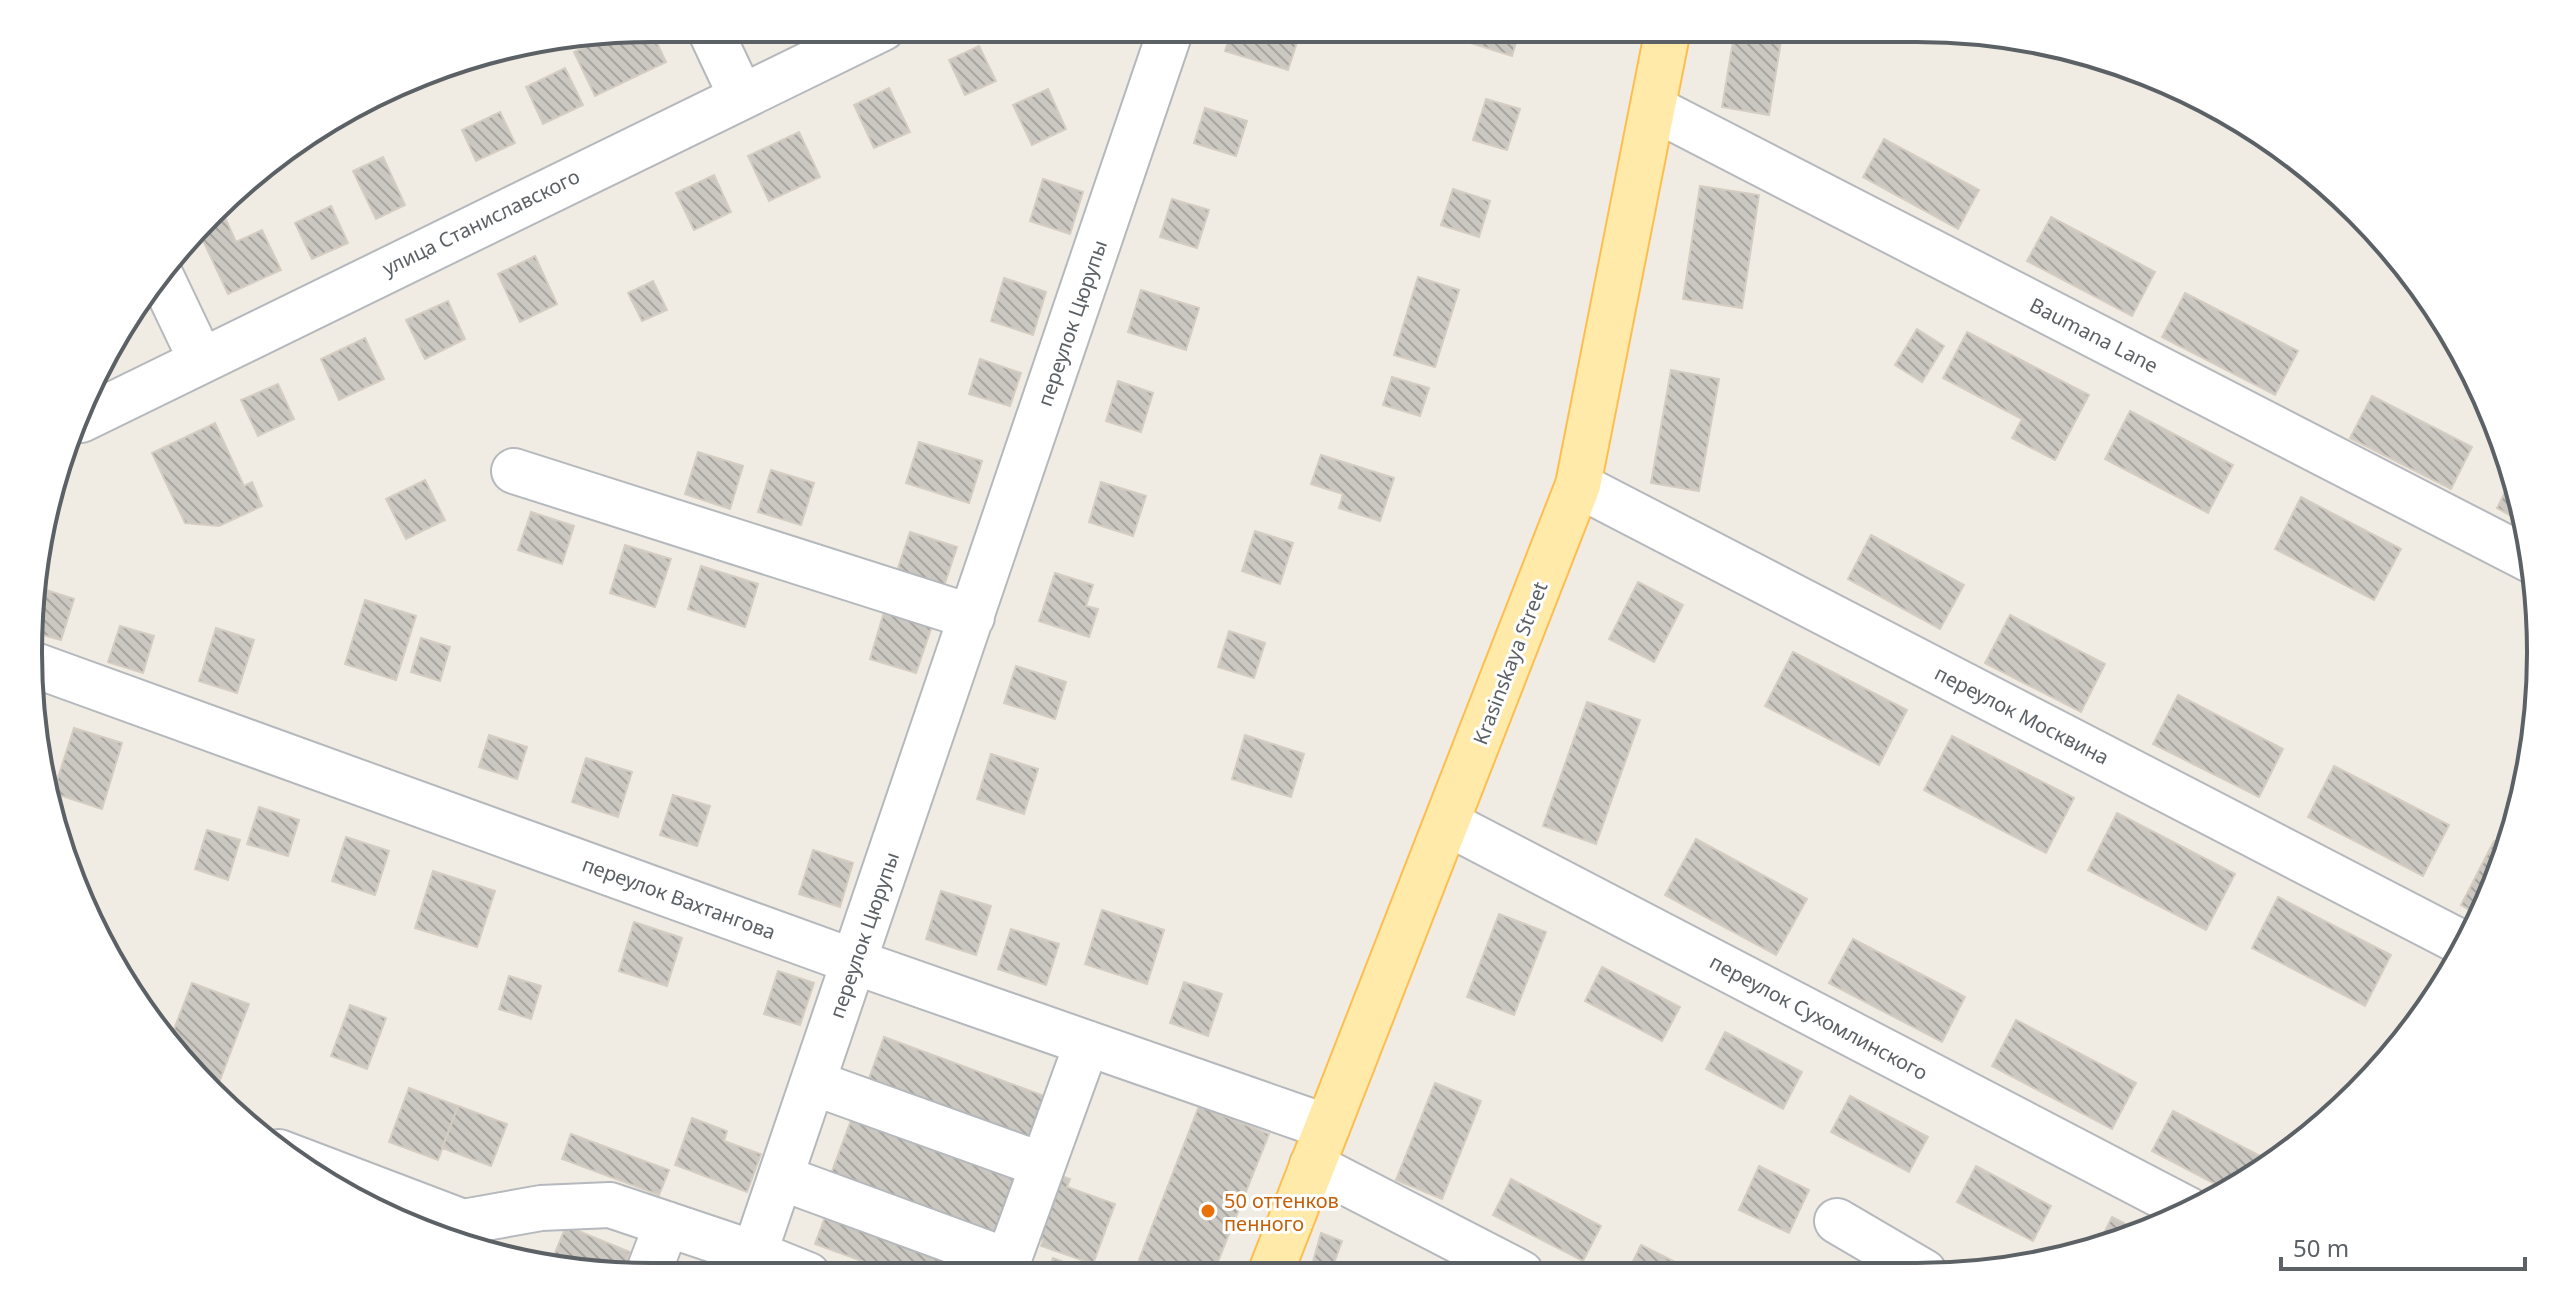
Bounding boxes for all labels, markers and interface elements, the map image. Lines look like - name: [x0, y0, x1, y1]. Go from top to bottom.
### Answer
- street label: улица Станиславского: [378, 162, 584, 282]
- street label: переулок Цюрупы: [1031, 236, 1113, 410]
- street label: Baumana Lane: [2025, 291, 2163, 379]
- street label: Krasinskaya Street: [1466, 578, 1554, 748]
- street label: переулок Москвина: [1930, 659, 2114, 771]
- street label: переулок Цюрупы: [823, 848, 905, 1022]
- street label: переулок Вахтангова: [579, 850, 779, 946]
- street label: переулок Сухомлинского: [1705, 948, 1933, 1086]
- place label: 50 оттенков пенного: [1224, 1187, 1339, 1237]
- marker: 50 оттенков пенного: [1199, 1202, 1217, 1220]
- scale bar: [2281, 1221, 2525, 1271]
- text: 50 m: [2293, 1231, 2349, 1264]

